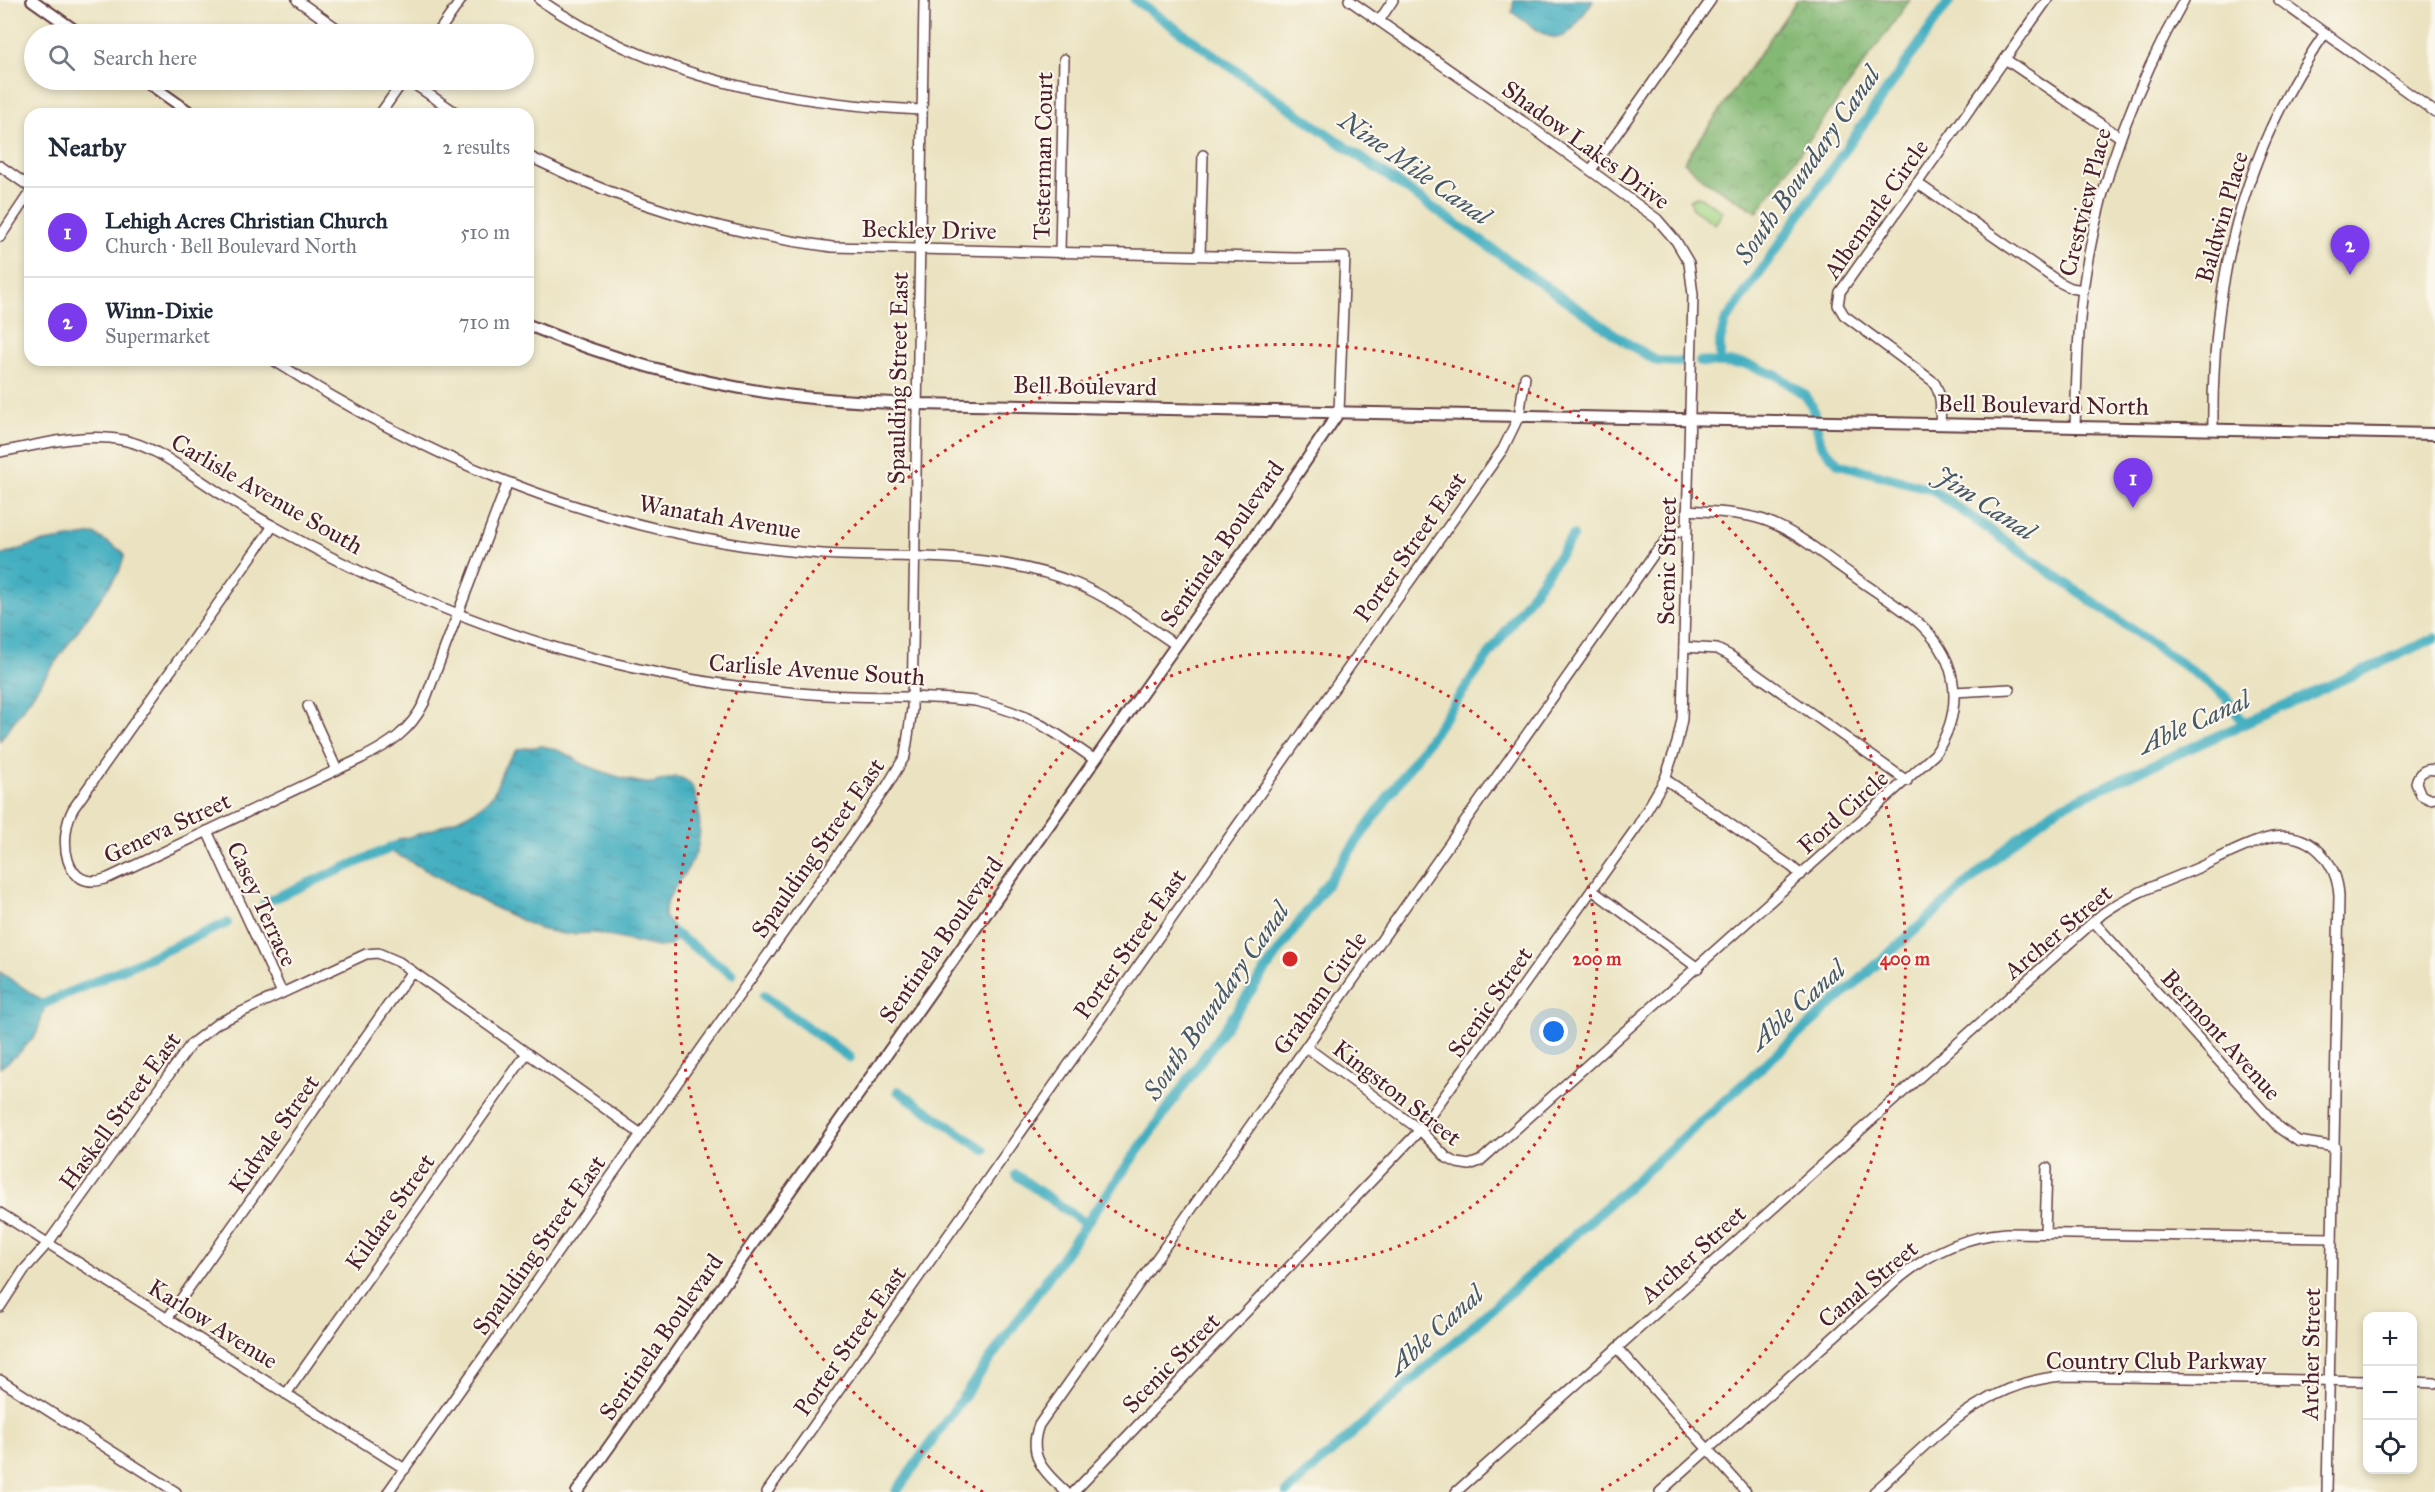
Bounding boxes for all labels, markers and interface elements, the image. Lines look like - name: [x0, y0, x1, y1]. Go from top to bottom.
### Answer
- search box: [24, 24, 534, 90]
- icon: search: [45, 41, 78, 74]
- text: Search here: [93, 44, 197, 71]
- water label: South Boundary Canal: [1726, 59, 1888, 271]
- street label: Testerman Court: [1027, 71, 1059, 240]
- street label: Shadow Lakes Drive: [1496, 74, 1676, 216]
- water label: Nine Mile Canal: [1332, 103, 1498, 233]
- street label: Crestview Place: [2052, 125, 2118, 279]
- text: Nearby: [48, 131, 126, 163]
- street label: Albemarle Circle: [1816, 133, 1935, 285]
- text: 2 results: [442, 135, 510, 159]
- street label: Baldwin Place: [2189, 148, 2255, 286]
- text: Lehigh Acres Christian Church: [105, 207, 388, 234]
- street label: Beckley Drive: [861, 214, 997, 246]
- text: 1: [64, 220, 71, 244]
- text: 510 m: [460, 220, 510, 244]
- pin: 2: [2330, 226, 2370, 275]
- text: Church · Bell Boulevard North: [105, 234, 357, 258]
- street label: Spaulding Street East: [881, 271, 915, 485]
- text: Winn-Dixie: [105, 297, 213, 324]
- text: 2: [63, 310, 72, 334]
- text: 710 m: [459, 310, 510, 334]
- text: Supermarket: [105, 324, 210, 348]
- street label: Bell Boulevard: [1013, 370, 1157, 402]
- street label: Bell Boulevard North: [1937, 388, 2149, 422]
- street label: Carlisle Avenue South: [166, 427, 368, 561]
- street label: Sentinela Boulevard: [1153, 455, 1291, 633]
- water label: Jim Canal: [1927, 458, 2043, 548]
- pin: 1: [2114, 458, 2152, 508]
- street label: Porter Street East: [1347, 466, 1473, 628]
- street label: Wanatah Avenue: [637, 488, 803, 546]
- street label: Scenic Street: [1651, 496, 1683, 625]
- street label: Carlisle Avenue South: [708, 647, 926, 693]
- water label: Able Canal: [2131, 682, 2256, 762]
- street label: Spaulding Street East: [745, 752, 892, 944]
- street label: Ford Circle: [1791, 763, 1895, 861]
- street label: Geneva Street: [99, 785, 236, 871]
- street label: Casey Terrace: [220, 837, 304, 971]
- street label: Sentinela Boulevard: [872, 851, 1010, 1029]
- street label: Porter Street East: [1067, 863, 1193, 1025]
- street label: Archer Street: [1997, 878, 2119, 987]
- water label: South Boundary Canal: [1135, 895, 1297, 1107]
- street label: Graham Circle: [1266, 925, 1374, 1061]
- street label: Scenic Street: [1441, 940, 1539, 1063]
- text: 200 m: [1573, 948, 1622, 970]
- text: 400 m: [1880, 948, 1931, 971]
- centre of rings: [1280, 949, 1300, 969]
- water label: Able Canal: [1740, 952, 1853, 1059]
- street label: Bermont Avenue: [2154, 963, 2288, 1107]
- your location: [1539, 1017, 1568, 1046]
- street label: Haskell Street East: [53, 1026, 188, 1196]
- street label: Kingston Street: [1327, 1033, 1468, 1153]
- street label: Kidvale Street: [222, 1068, 326, 1199]
- street label: Kildare Street: [339, 1147, 442, 1276]
- street label: Spaulding Street East: [466, 1149, 613, 1341]
- street label: Archer Street: [1633, 1198, 1753, 1310]
- street label: Canal Street: [1812, 1233, 1924, 1334]
- street label: Sentinela Boulevard: [592, 1248, 730, 1426]
- street label: Porter Street East: [787, 1260, 913, 1422]
- street label: Karlow Avenue: [142, 1272, 284, 1376]
- water label: Able Canal: [1378, 1277, 1491, 1384]
- street label: Archer Street: [2295, 1287, 2327, 1421]
- street label: Scenic Street: [1116, 1306, 1227, 1420]
- map controls: [2363, 1312, 2417, 1474]
- button: +: [2363, 1312, 2417, 1366]
- street label: Country Club Parkway: [2046, 1346, 2267, 1376]
- button: −: [2363, 1366, 2417, 1420]
- button: locate: [2363, 1420, 2417, 1474]

